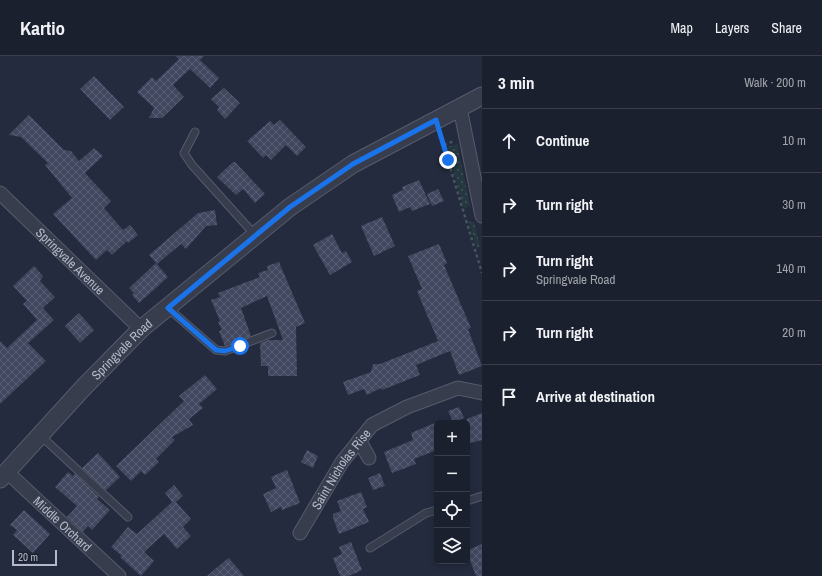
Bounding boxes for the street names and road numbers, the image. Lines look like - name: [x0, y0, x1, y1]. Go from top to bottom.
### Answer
- street label: Springvale Avenue: [32, 224, 109, 298]
- street label: Springvale Road: [87, 315, 156, 383]
- street label: Saint Nicholas Rise: [307, 425, 374, 513]
- street label: Middle Orchard: [30, 492, 95, 555]

